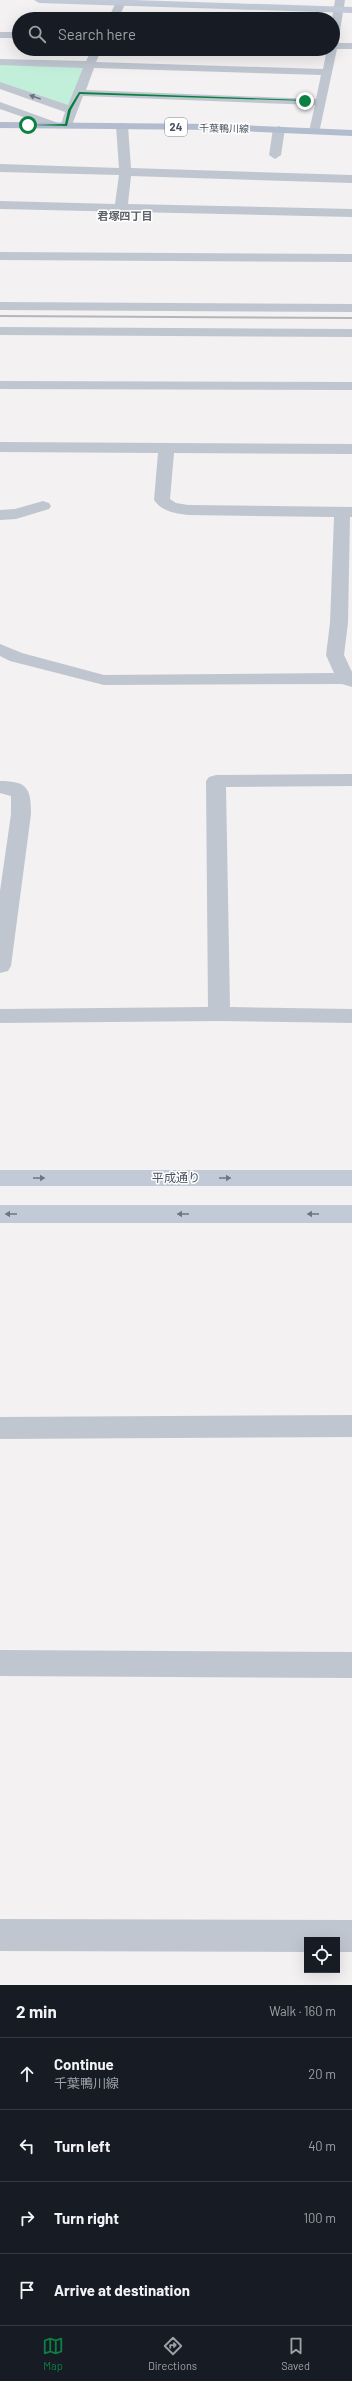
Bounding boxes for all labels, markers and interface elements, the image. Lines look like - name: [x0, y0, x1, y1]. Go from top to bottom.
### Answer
- search box: [12, 12, 340, 56]
- icon: search: [26, 23, 48, 45]
- text: Search here: [58, 25, 136, 43]
- route end: [296, 92, 314, 110]
- one-way arrow: [28, 94, 40, 100]
- route start: [19, 116, 37, 134]
- road number: 24: [165, 118, 187, 136]
- street label: 千葉鴨川線: [199, 122, 249, 134]
- district label: 君塚四丁目: [98, 209, 153, 222]
- street label: 平成通り: [152, 1170, 200, 1184]
- one-way arrow: [33, 1175, 46, 1181]
- one-way arrow: [219, 1175, 232, 1181]
- one-way arrow: [4, 1211, 17, 1217]
- one-way arrow: [176, 1211, 189, 1217]
- one-way arrow: [306, 1211, 319, 1217]
- map controls: [304, 1937, 340, 1973]
- button: locate: [304, 1937, 340, 1973]
- text: 2 min: [16, 2001, 57, 2021]
- text: Walk · 160 m: [269, 2003, 336, 2019]
- text: Continue: [54, 2055, 114, 2073]
- icon: ahead: [16, 2063, 38, 2085]
- text: 20 m: [308, 2066, 336, 2082]
- text: 千葉鴨川線: [54, 2075, 119, 2091]
- icon: left: [16, 2135, 38, 2157]
- text: Turn left: [54, 2137, 110, 2155]
- text: 40 m: [308, 2138, 336, 2154]
- icon: right: [16, 2207, 38, 2229]
- text: Turn right: [54, 2209, 119, 2227]
- text: 100 m: [303, 2210, 336, 2226]
- icon: arrive: [16, 2279, 38, 2301]
- text: Arrive at destination: [54, 2281, 190, 2299]
- tab: Map: [42, 2335, 64, 2372]
- tab: Directions: [148, 2335, 197, 2372]
- tab: Saved: [281, 2335, 310, 2372]

